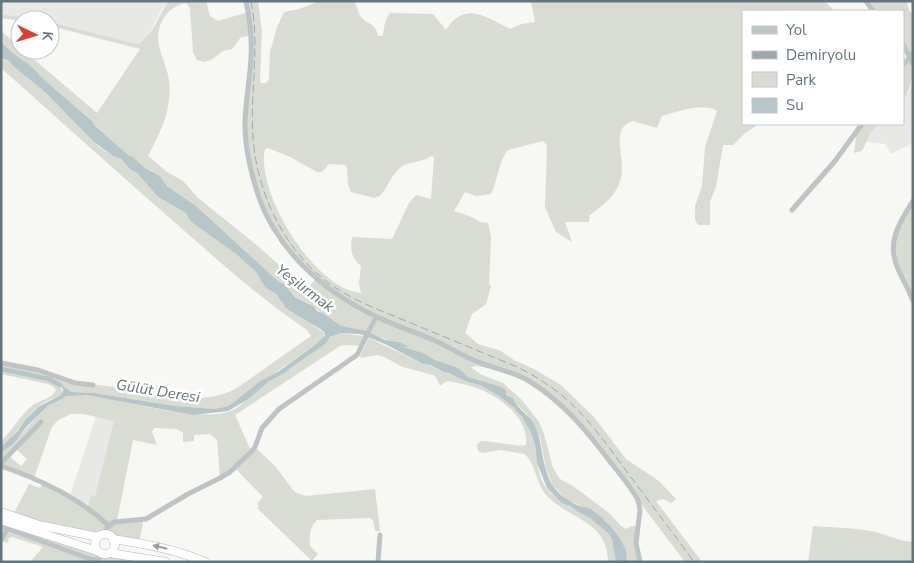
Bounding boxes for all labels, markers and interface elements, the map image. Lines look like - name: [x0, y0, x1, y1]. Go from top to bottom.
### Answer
- north arrow: [10, 10, 60, 60]
- legend: [742, 10, 904, 125]
- text: Yol: [785, 20, 807, 40]
- text: K: [38, 31, 57, 42]
- text: Demiryolu: [786, 45, 856, 65]
- text: Park: [786, 70, 816, 90]
- text: Su: [786, 95, 804, 115]
- water label: Yeşilırmak: [272, 260, 339, 317]
- water label: Gülüt Deresi: [115, 375, 202, 408]
- one-way arrow: [152, 543, 167, 551]

